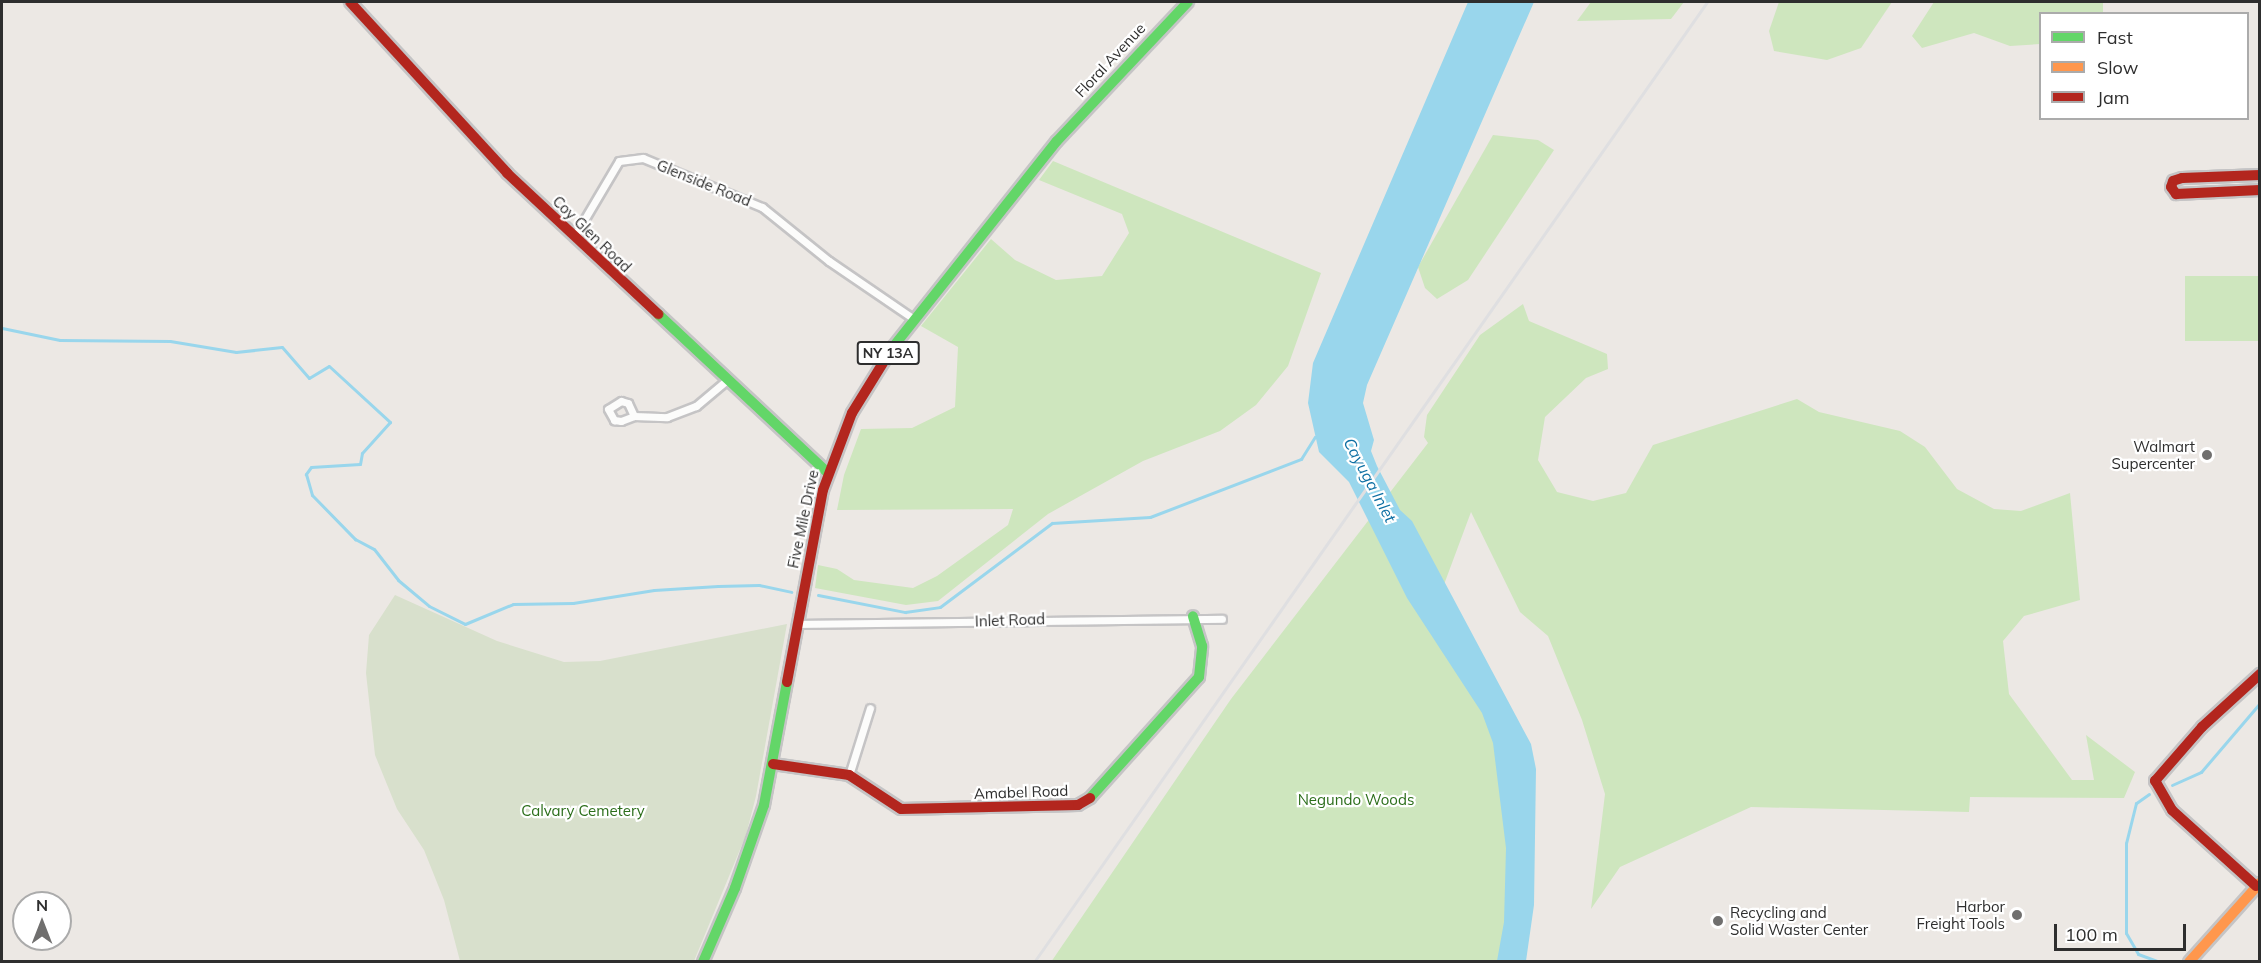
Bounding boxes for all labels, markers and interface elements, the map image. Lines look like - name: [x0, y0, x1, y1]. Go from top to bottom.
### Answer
- legend: [2039, 12, 2249, 120]
- street label: Floral Avenue: [1071, 19, 1149, 101]
- text: Fast: [2097, 26, 2133, 49]
- text: Slow: [2097, 56, 2138, 79]
- text: Jam: [2097, 86, 2130, 109]
- street label: Glenside Road: [654, 156, 754, 210]
- street label: Coy Glen Road: [549, 192, 635, 276]
- road number: NY 13A: [856, 342, 920, 364]
- water label: Cayuga Inlet: [1340, 434, 1400, 526]
- place label: Walmart Supercenter: [2111, 437, 2195, 472]
- marker: Walmart Supercenter: [2200, 448, 2214, 462]
- street label: Five Mile Drive: [784, 468, 822, 570]
- street label: Inlet Road: [975, 610, 1045, 630]
- street label: Amabel Road: [973, 781, 1069, 803]
- park label: Negundo Woods: [1298, 791, 1414, 809]
- park label: Calvary Cemetery: [521, 802, 645, 820]
- north arrow: [12, 891, 72, 951]
- text: N: [36, 895, 48, 915]
- place label: Harbor Freight Tools: [1917, 897, 2005, 932]
- place label: Recycling and Solid Waster Center: [1730, 903, 1868, 938]
- marker: Harbor Freight Tools: [2010, 908, 2024, 922]
- scale bar: [2057, 912, 2189, 950]
- marker: Recycling and Solid Waster Center: [1711, 914, 1725, 928]
- text: 100 m: [2065, 923, 2118, 946]

